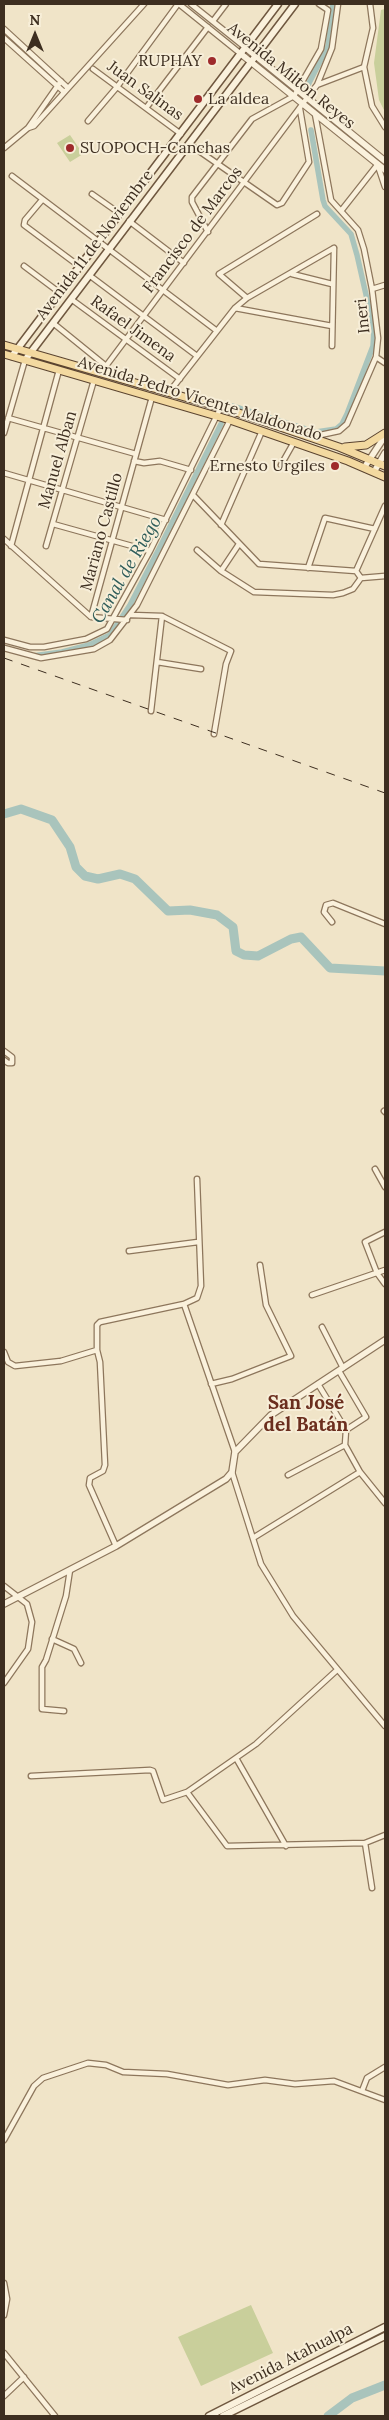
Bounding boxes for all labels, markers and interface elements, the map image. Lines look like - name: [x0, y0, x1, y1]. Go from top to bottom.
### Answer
- north arrow: [10, 10, 60, 60]
- text: N: [30, 11, 40, 29]
- street label: Avenida Milton Reyes: [223, 19, 359, 133]
- place label: RUPHAY: [138, 51, 202, 71]
- marker: RUPHAY: [206, 55, 218, 67]
- street label: Juan Salinas: [103, 57, 187, 125]
- place label: La aldea: [208, 89, 269, 109]
- marker: La aldea: [192, 93, 204, 105]
- place label: SUOPOCH-Canchas: [80, 138, 230, 158]
- marker: SUOPOCH-Canchas: [64, 142, 76, 154]
- street label: Francisco de Marcos: [139, 163, 247, 297]
- street label: Avenida 11 de Noviembre: [32, 166, 158, 324]
- street label: Rafael Jimena: [87, 292, 179, 366]
- street label: Ineri: [352, 298, 374, 334]
- street label: Avenida Pedro Vicente Maldonado: [76, 353, 324, 445]
- street label: Manuel Alban: [35, 409, 81, 511]
- place label: Ernesto Urgiles: [210, 456, 325, 476]
- marker: Ernesto Urgiles: [329, 460, 341, 472]
- street label: Mariano Castillo: [77, 471, 127, 593]
- water label: Canal de Riego: [87, 512, 167, 628]
- district label: San José del Batán: [264, 1393, 348, 1437]
- street label: Avenida Atahualpa: [226, 2319, 356, 2399]

